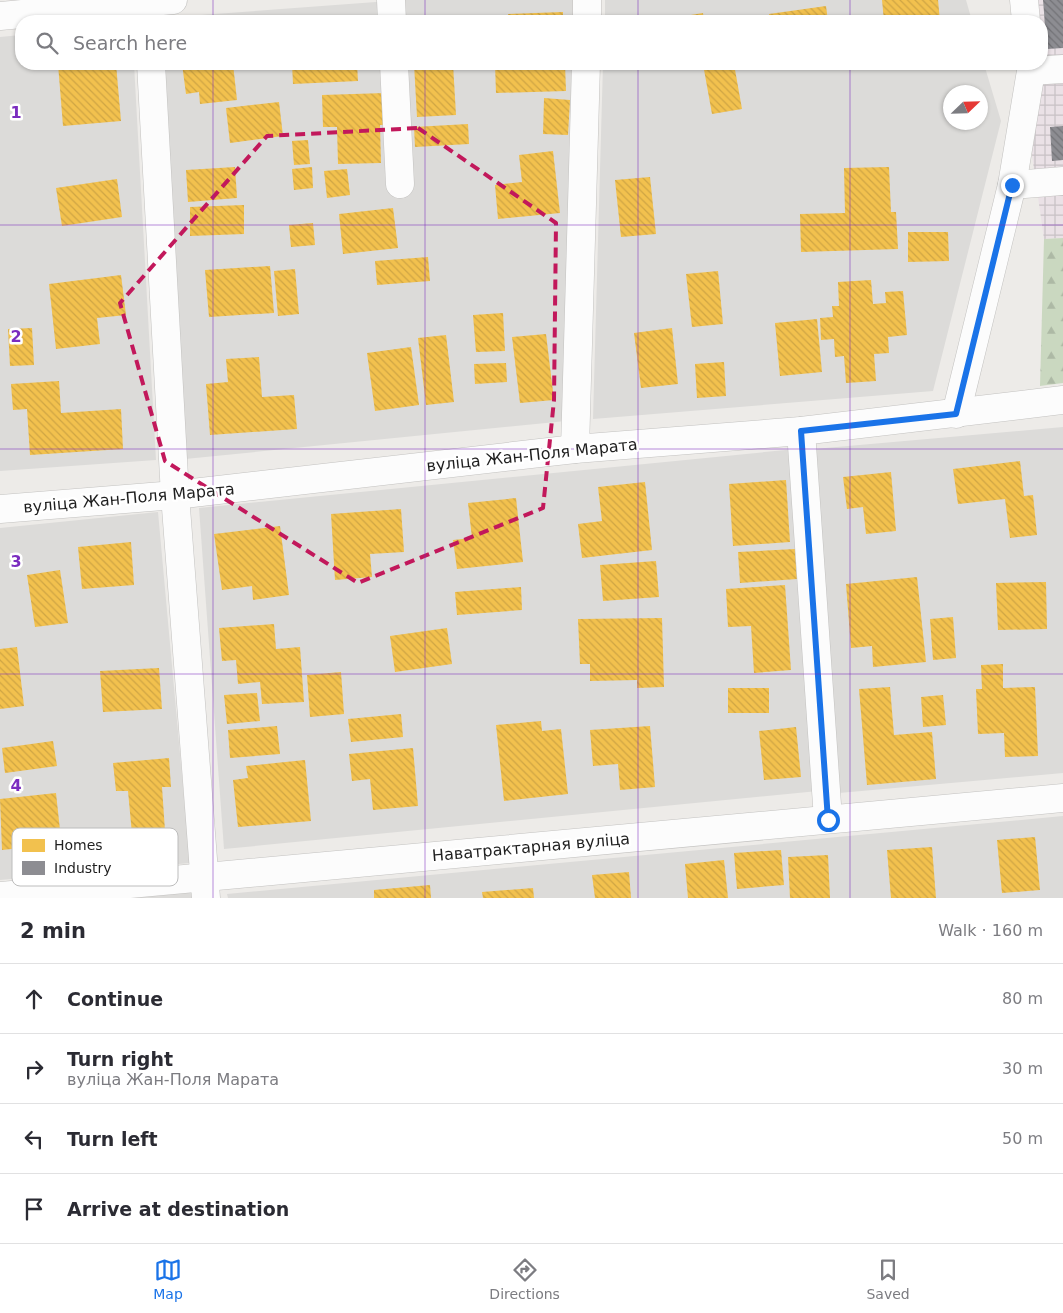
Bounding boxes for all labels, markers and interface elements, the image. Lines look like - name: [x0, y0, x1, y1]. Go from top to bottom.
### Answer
- search box: [15, 15, 1048, 70]
- icon: search: [33, 29, 61, 57]
- text: Search here: [73, 32, 187, 54]
- north arrow: [943, 85, 988, 130]
- text: 1: [10, 103, 22, 122]
- route end: [1001, 174, 1024, 197]
- text: 2: [10, 327, 22, 346]
- street label: вуліца Жан-Поля Марата: [426, 434, 638, 476]
- street label: вуліца Жан-Поля Марата: [23, 479, 235, 517]
- text: 3: [10, 552, 22, 571]
- text: 4: [10, 776, 22, 795]
- route start: [817, 809, 840, 832]
- legend: [12, 828, 178, 886]
- street label: Наватрактарная вуліца: [431, 829, 631, 865]
- text: Homes: [54, 837, 103, 853]
- text: Industry: [54, 860, 112, 876]
- text: 2 min: [20, 919, 86, 943]
- text: Walk · 160 m: [938, 921, 1043, 940]
- icon: ahead: [20, 985, 48, 1013]
- text: Continue: [67, 988, 163, 1010]
- text: 80 m: [1002, 989, 1043, 1008]
- text: Turn right: [67, 1048, 173, 1070]
- icon: right: [20, 1055, 48, 1083]
- text: 30 m: [1002, 1059, 1043, 1078]
- text: вуліца Жан-Поля Марата: [67, 1070, 279, 1089]
- icon: left: [20, 1125, 48, 1153]
- text: Turn left: [67, 1128, 158, 1150]
- text: 50 m: [1002, 1129, 1043, 1148]
- icon: arrive: [20, 1195, 48, 1223]
- text: Arrive at destination: [67, 1198, 289, 1220]
- tab: Map: [153, 1256, 183, 1302]
- tab: Directions: [489, 1256, 560, 1302]
- tab: Saved: [866, 1256, 910, 1302]

